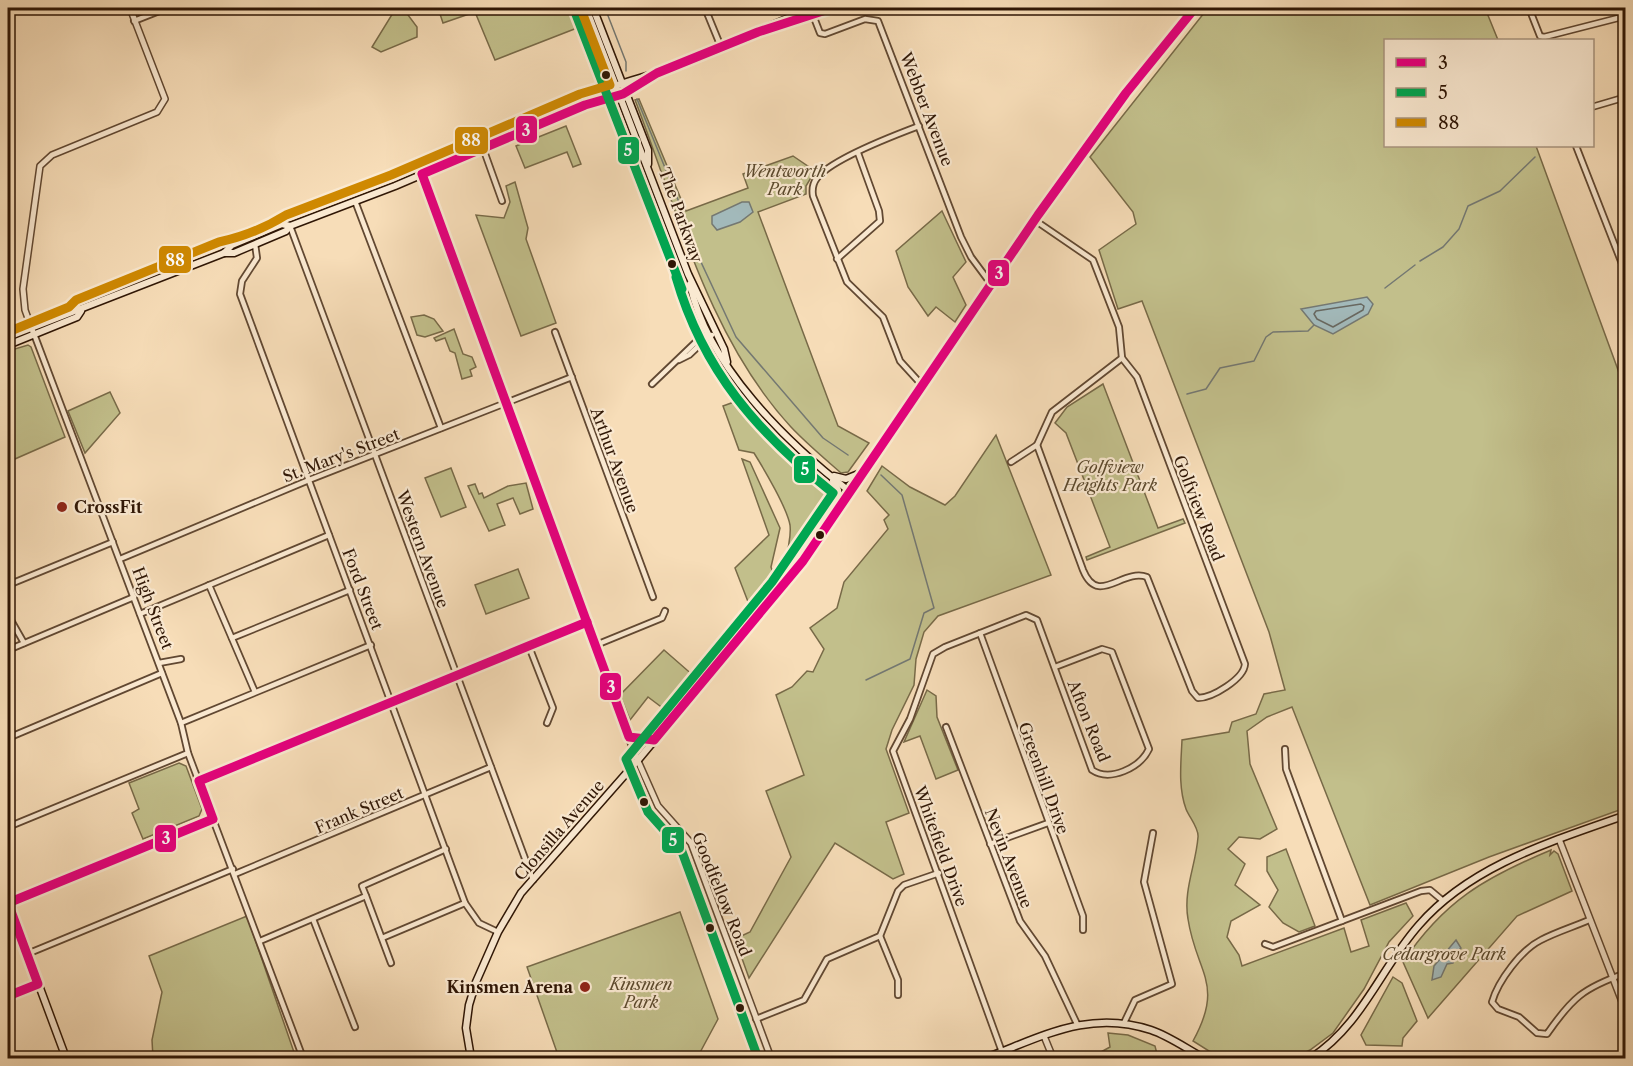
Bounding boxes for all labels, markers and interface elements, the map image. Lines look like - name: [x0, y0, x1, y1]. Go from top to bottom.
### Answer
- legend: [1384, 39, 1594, 147]
- street label: Webber Avenue: [896, 48, 958, 169]
- text: 3: [1438, 52, 1448, 74]
- unlabelled marker: [600, 69, 612, 81]
- text: 5: [1438, 82, 1448, 104]
- text: 88: [1438, 112, 1459, 134]
- line badge: 3: [515, 115, 538, 144]
- text: 3: [521, 120, 531, 140]
- line badge: 88: [454, 126, 489, 155]
- text: 88: [461, 130, 481, 150]
- line badge: 5: [617, 136, 640, 165]
- text: 5: [624, 140, 633, 160]
- park label: Wentworth Park: [744, 161, 826, 199]
- street label: The Parkway: [655, 165, 708, 266]
- line badge: 88: [158, 245, 192, 274]
- text: 88: [165, 250, 185, 270]
- unlabelled marker: [666, 258, 678, 270]
- line badge: 3: [987, 259, 1010, 287]
- text: 3: [994, 263, 1004, 283]
- street label: Arthur Avenue: [586, 403, 643, 516]
- street label: St. Mary's Street: [280, 423, 403, 487]
- street label: Golfview Road: [1170, 452, 1228, 564]
- line badge: 5: [793, 455, 816, 484]
- park label: Golfview Heights Park: [1061, 457, 1158, 495]
- text: 5: [801, 459, 810, 479]
- street label: Western Avenue: [392, 486, 454, 611]
- place label: CrossFit: [74, 497, 143, 517]
- marker: CrossFit: [55, 500, 69, 514]
- unlabelled marker: [814, 529, 826, 541]
- street label: Ford Street: [338, 546, 388, 633]
- street label: High Street: [128, 564, 178, 652]
- line badge: 3: [599, 672, 622, 701]
- street label: Afton Road: [1063, 676, 1115, 765]
- text: 3: [606, 677, 616, 697]
- street label: Greenhill Drive: [1014, 719, 1074, 837]
- street label: Clonsilla Avenue: [510, 775, 608, 884]
- street label: Frank Street: [312, 782, 406, 838]
- street label: Whitefield Drive: [910, 782, 972, 909]
- unlabelled marker: [638, 796, 650, 808]
- street label: Nevin Avenue: [981, 805, 1037, 911]
- line badge: 3: [154, 824, 177, 853]
- line badge: 5: [661, 826, 685, 854]
- text: 3: [161, 828, 171, 848]
- street label: Goodfellow Road: [688, 829, 756, 959]
- text: 5: [669, 830, 678, 850]
- unlabelled marker: [704, 922, 716, 934]
- park label: Cedargrove Park: [1382, 944, 1506, 964]
- park label: Kinsmen Park: [608, 974, 672, 1012]
- place label: Kinsmen Arena: [446, 977, 574, 997]
- marker: Kinsmen Arena: [578, 980, 592, 994]
- unlabelled marker: [734, 1002, 746, 1014]

